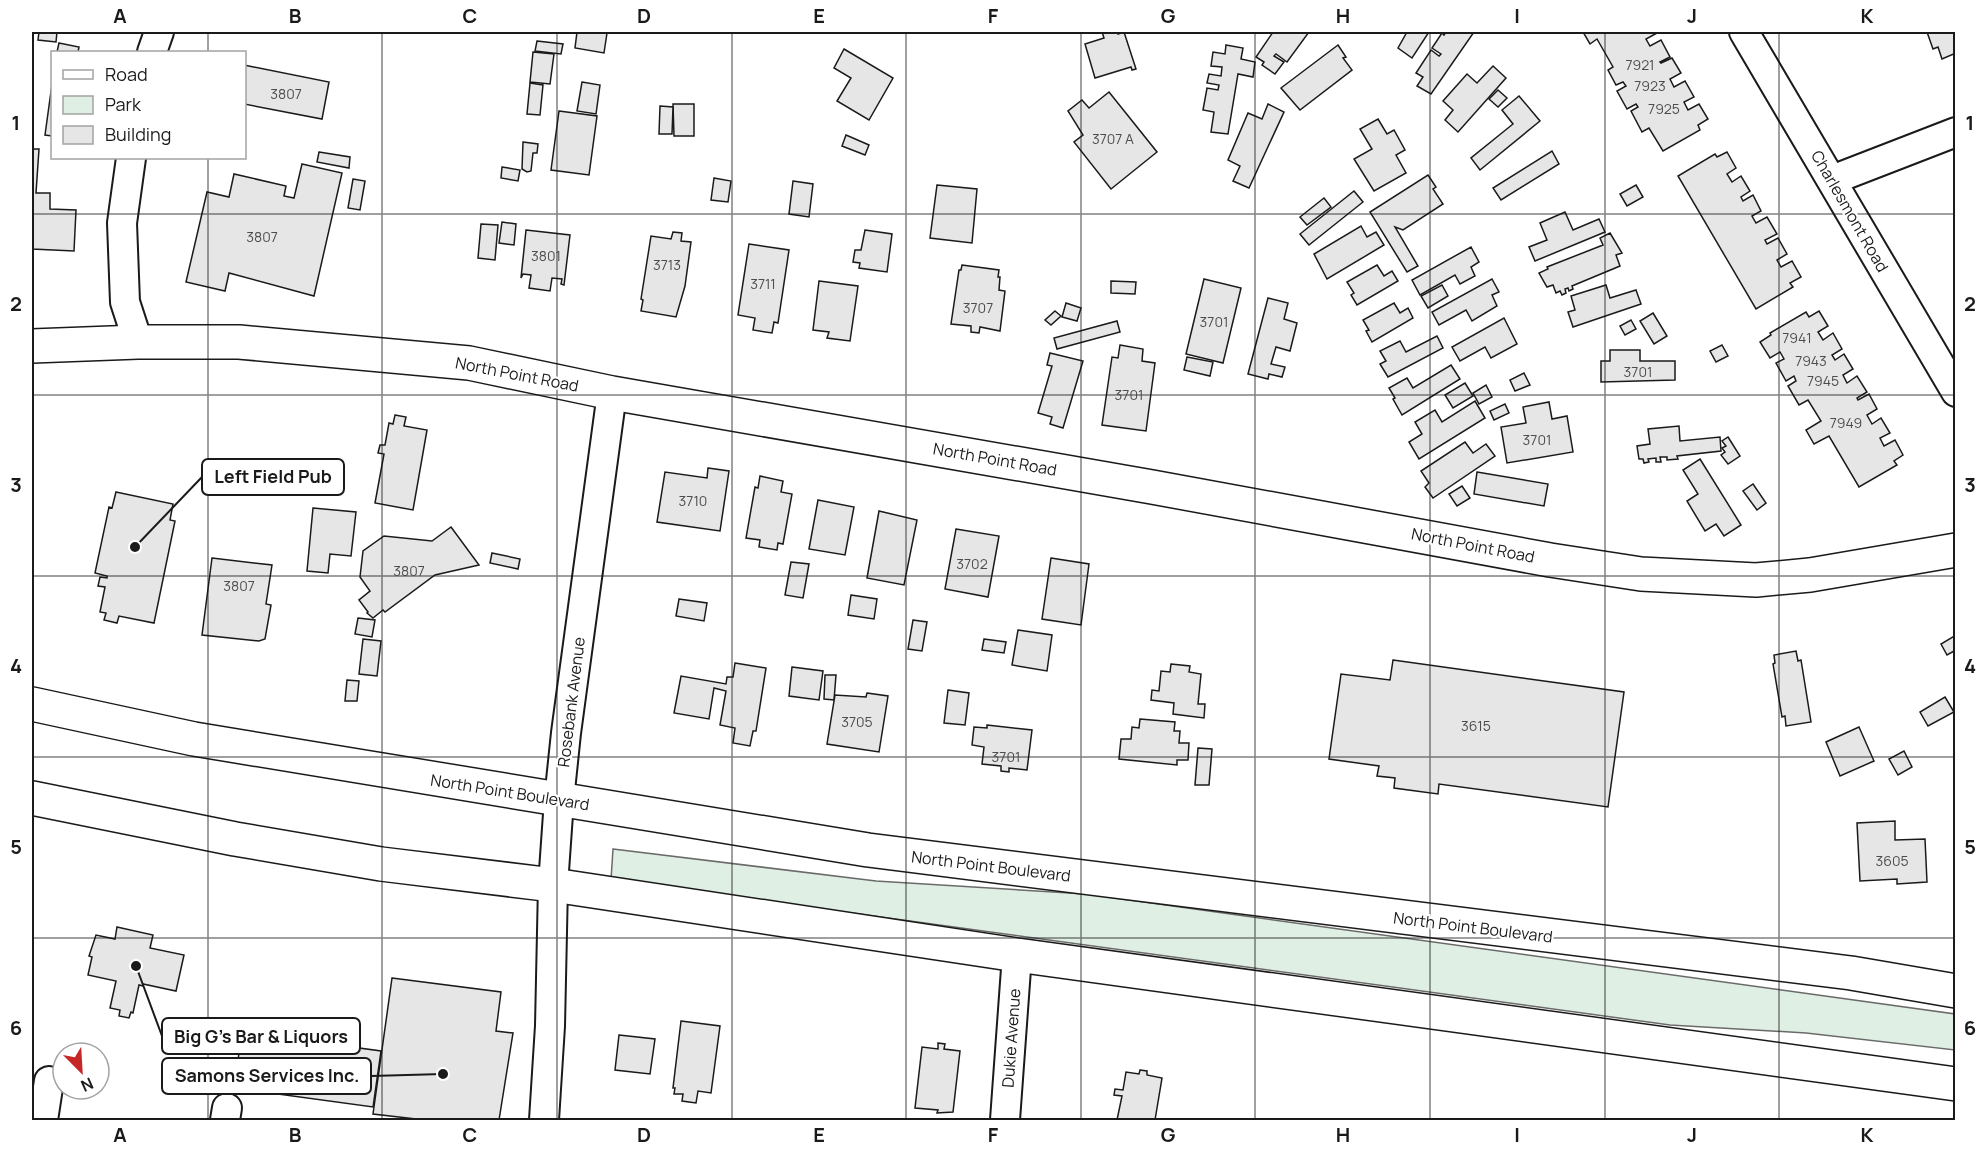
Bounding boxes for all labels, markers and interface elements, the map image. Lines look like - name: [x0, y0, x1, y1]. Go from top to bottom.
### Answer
- text: A: [113, 2, 127, 29]
- text: B: [289, 2, 302, 29]
- text: C: [463, 2, 477, 29]
- text: D: [637, 2, 651, 29]
- text: E: [813, 2, 825, 29]
- text: F: [988, 2, 999, 29]
- text: G: [1161, 2, 1176, 29]
- text: H: [1336, 2, 1350, 29]
- text: I: [1514, 2, 1520, 29]
- text: J: [1687, 2, 1697, 29]
- text: K: [1861, 2, 1874, 29]
- legend: [51, 51, 246, 159]
- house number: 7921: [1625, 55, 1655, 74]
- text: Road: [105, 62, 148, 86]
- house number: 7923: [1634, 76, 1666, 95]
- house number: 3807: [270, 84, 302, 103]
- text: Park: [105, 92, 142, 116]
- house number: 7925: [1648, 99, 1680, 118]
- text: 1: [12, 109, 20, 136]
- text: 1: [1966, 109, 1974, 136]
- text: Building: [105, 122, 171, 146]
- house number: 3707 A: [1092, 129, 1134, 148]
- street label: Charlesmont Road: [1806, 146, 1894, 276]
- house number: 3807: [246, 227, 278, 246]
- house number: 3801: [531, 246, 561, 265]
- house number: 3713: [653, 255, 681, 274]
- house number: 3711: [750, 274, 776, 293]
- text: 2: [10, 290, 22, 317]
- text: 2: [1964, 290, 1976, 317]
- house number: 3707: [963, 298, 993, 317]
- house number: 3701: [1200, 312, 1228, 331]
- house number: 7941: [1782, 328, 1812, 347]
- street label: North Point Road: [453, 351, 581, 397]
- house number: 7943: [1795, 351, 1827, 370]
- house number: 3701: [1624, 362, 1652, 381]
- house number: 7945: [1807, 371, 1839, 390]
- house number: 3701: [1115, 385, 1143, 404]
- house number: 7949: [1830, 413, 1862, 432]
- house number: 3701: [1523, 430, 1551, 449]
- street label: North Point Road: [931, 437, 1059, 481]
- callout: Left Field Pub: [202, 459, 344, 495]
- text: Left Field Pub: [214, 464, 332, 488]
- text: 3: [10, 471, 22, 498]
- text: 3: [1964, 471, 1976, 498]
- house number: 3710: [679, 491, 707, 510]
- street label: North Point Road: [1409, 522, 1537, 568]
- house number: 3702: [956, 554, 988, 573]
- house number: 3807: [393, 561, 425, 580]
- house number: 3807: [223, 576, 255, 595]
- street label: Rosebank Avenue: [552, 636, 590, 768]
- text: 4: [10, 652, 22, 679]
- text: 4: [1964, 652, 1976, 679]
- house number: 3705: [841, 712, 873, 731]
- house number: 3615: [1461, 716, 1491, 735]
- house number: 3701: [992, 747, 1020, 766]
- street label: North Point Boulevard: [429, 769, 591, 815]
- text: 5: [10, 833, 22, 860]
- text: 5: [1964, 833, 1976, 860]
- street label: North Point Boulevard: [910, 845, 1072, 887]
- house number: 3605: [1875, 851, 1909, 870]
- street label: North Point Boulevard: [1392, 906, 1554, 948]
- street label: Dukie Avenue: [997, 988, 1025, 1088]
- text: 6: [10, 1014, 22, 1041]
- text: 6: [1964, 1014, 1976, 1041]
- callout: Big G’s Bar & Liquors: [162, 1018, 360, 1054]
- text: Big G’s Bar & Liquors: [174, 1024, 348, 1048]
- north arrow: [51, 1041, 111, 1101]
- callout: Samons Services Inc.: [162, 1058, 371, 1094]
- text: Samons Services Inc.: [175, 1063, 359, 1087]
- text: N: [77, 1072, 97, 1097]
- text: A: [113, 1121, 127, 1148]
- text: B: [289, 1121, 302, 1148]
- text: C: [463, 1121, 477, 1148]
- text: D: [637, 1121, 651, 1148]
- text: E: [813, 1121, 825, 1148]
- text: F: [988, 1121, 999, 1148]
- text: G: [1161, 1121, 1176, 1148]
- text: H: [1336, 1121, 1350, 1148]
- text: I: [1514, 1121, 1520, 1148]
- text: J: [1687, 1121, 1697, 1148]
- text: K: [1861, 1121, 1874, 1148]

